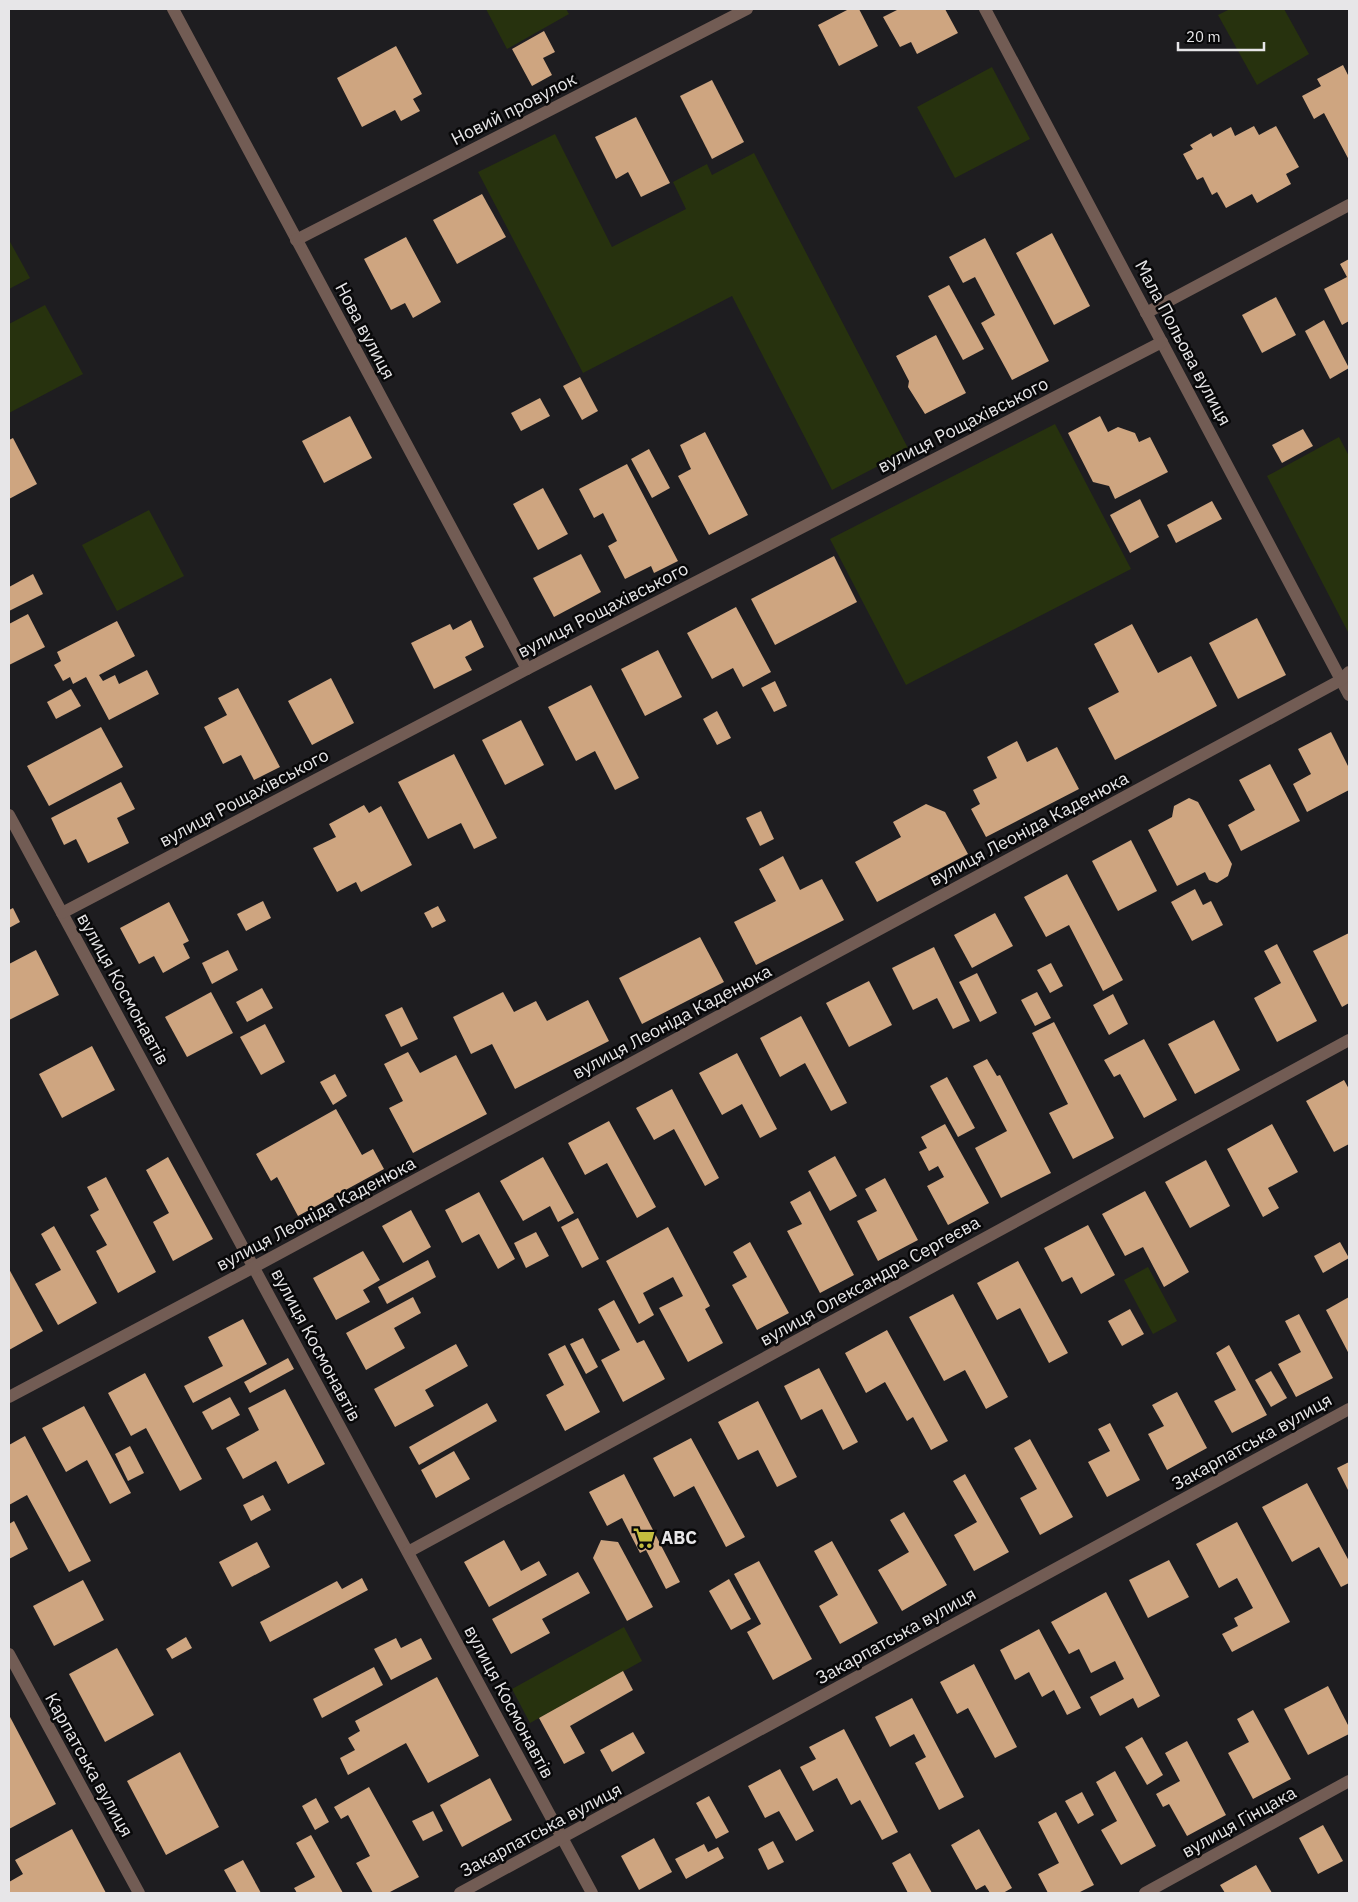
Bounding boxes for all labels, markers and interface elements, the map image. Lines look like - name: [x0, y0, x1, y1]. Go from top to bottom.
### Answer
- scale bar: [1178, 20, 1264, 52]
- text: 20 m: [1186, 27, 1221, 46]
- street label: Новий провулок: [447, 67, 580, 150]
- street label: Мала Польова вулиця: [1130, 256, 1237, 429]
- street label: Нова вулиця: [330, 278, 401, 383]
- street label: вулиця Рощахівського: [874, 372, 1052, 478]
- street label: вулиця Рощахівського: [514, 557, 692, 663]
- street label: вулиця Рощахівського: [155, 743, 332, 852]
- street label: вулиця Леоніда Каденюка: [925, 766, 1133, 891]
- street label: вулиця Космонавтів: [72, 909, 175, 1069]
- street label: вулиця Леоніда Каденюка: [568, 959, 776, 1084]
- street label: вулиця Леоніда Каденюка: [212, 1151, 420, 1276]
- street label: вулиця Олександра Сергеєва: [756, 1210, 984, 1351]
- street label: вулиця Космонавтів: [266, 1264, 367, 1425]
- street label: Закарпатська вулиця: [1168, 1388, 1336, 1495]
- supermarket icon: ABC: [631, 1525, 657, 1551]
- place label: ABC: [661, 1526, 697, 1549]
- street label: Закарпатська вулиця: [812, 1582, 980, 1689]
- street label: вулиця Космонавтів: [459, 1621, 560, 1782]
- street label: Карпатська вулиця: [40, 1689, 139, 1841]
- street label: Закарпатська вулиця: [456, 1777, 625, 1882]
- street label: вулиця Гінцака: [1177, 1780, 1300, 1863]

